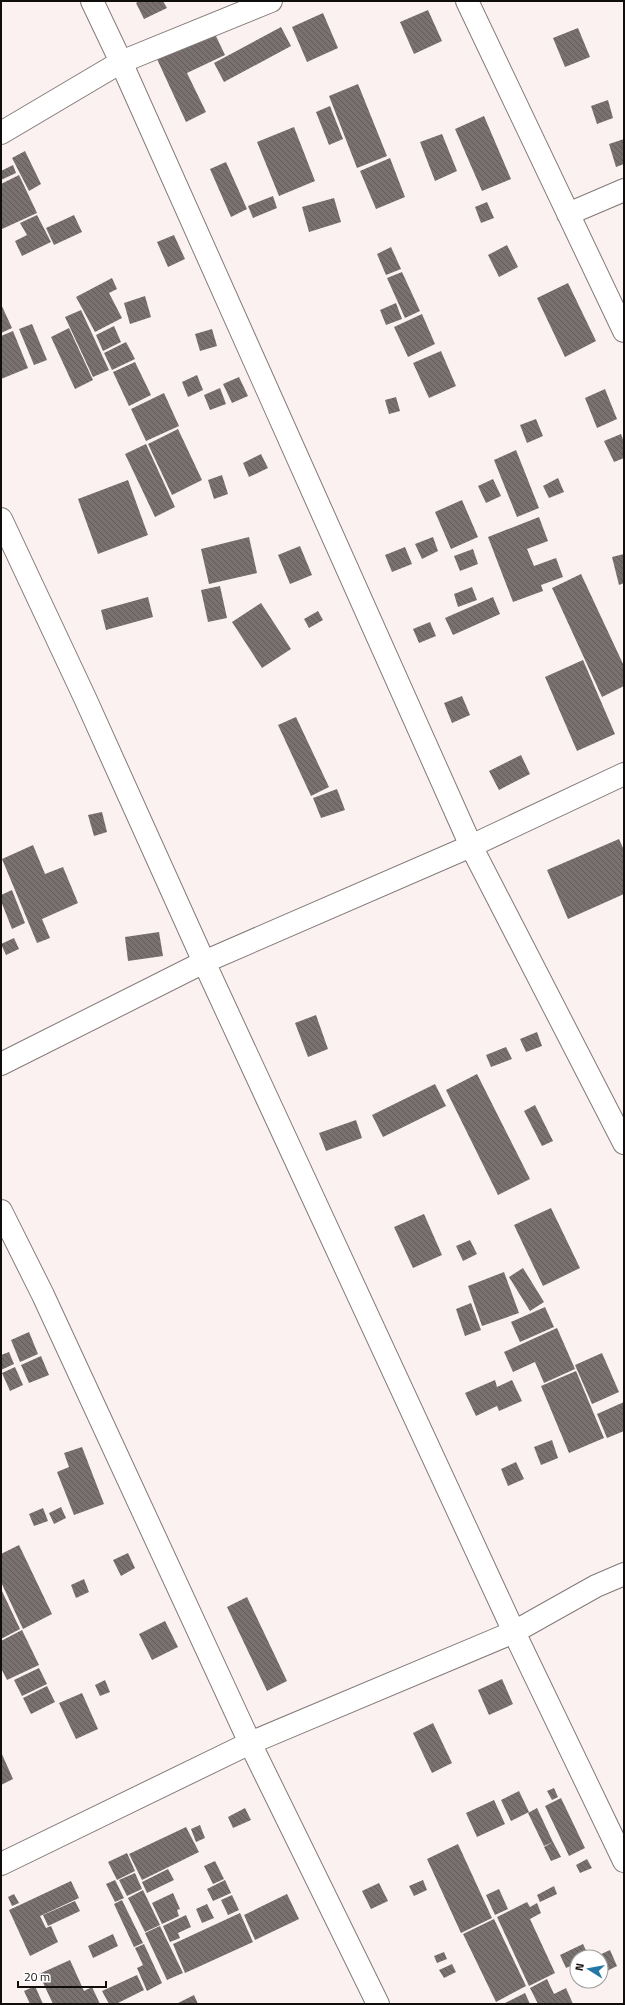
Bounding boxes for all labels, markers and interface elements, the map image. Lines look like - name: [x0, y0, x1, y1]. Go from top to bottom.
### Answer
- north arrow: [569, 1949, 609, 1989]
- text: N: [571, 1962, 588, 1972]
- scale bar: [18, 1963, 106, 1989]
- text: 20 m: [24, 1967, 50, 1986]

